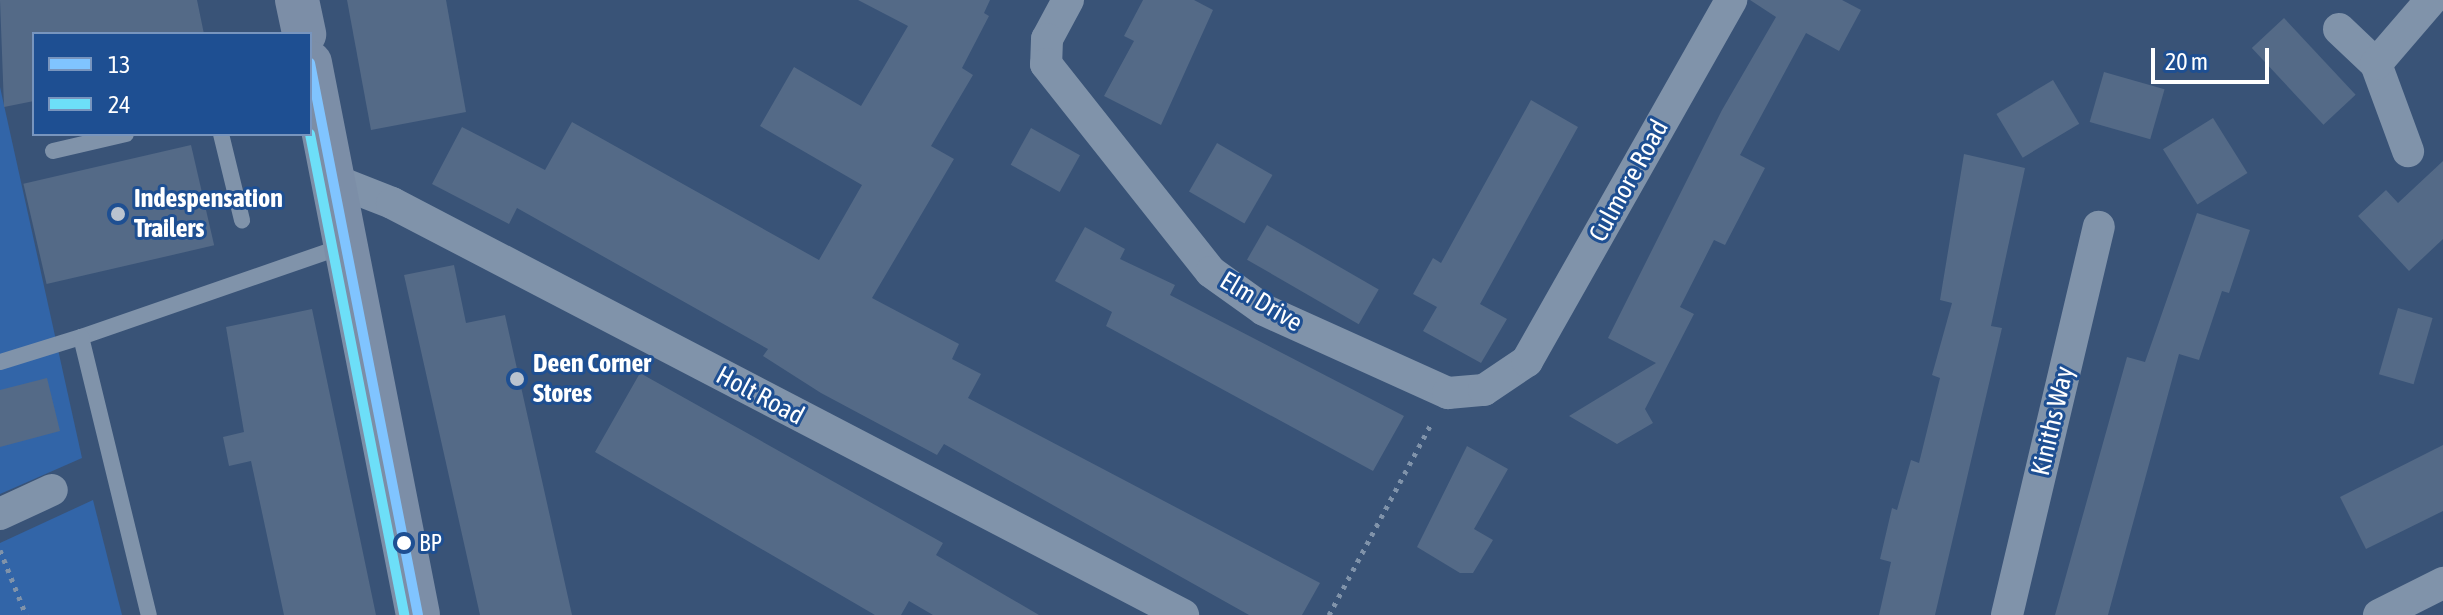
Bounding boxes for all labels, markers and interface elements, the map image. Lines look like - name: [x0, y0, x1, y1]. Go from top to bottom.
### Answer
- legend: [32, 32, 312, 136]
- scale bar: [2155, 32, 2273, 82]
- text: 20 m: [2165, 48, 2208, 75]
- text: 13: [108, 51, 131, 78]
- text: 24: [108, 91, 131, 118]
- street label: Culmore Road: [1583, 115, 1675, 247]
- place label: Indespensation Trailers: [134, 183, 283, 244]
- marker: Indespensation Trailers: [109, 205, 127, 223]
- street label: Elm Drive: [1214, 265, 1308, 339]
- place label: Deen Corner Stores: [533, 348, 651, 410]
- street label: Holt Road: [711, 360, 809, 432]
- street label: Kiniths Way: [2025, 363, 2081, 479]
- marker: Deen Corner Stores: [508, 370, 526, 388]
- place label: BP: [419, 529, 442, 557]
- marker: BP: [396, 535, 412, 551]

